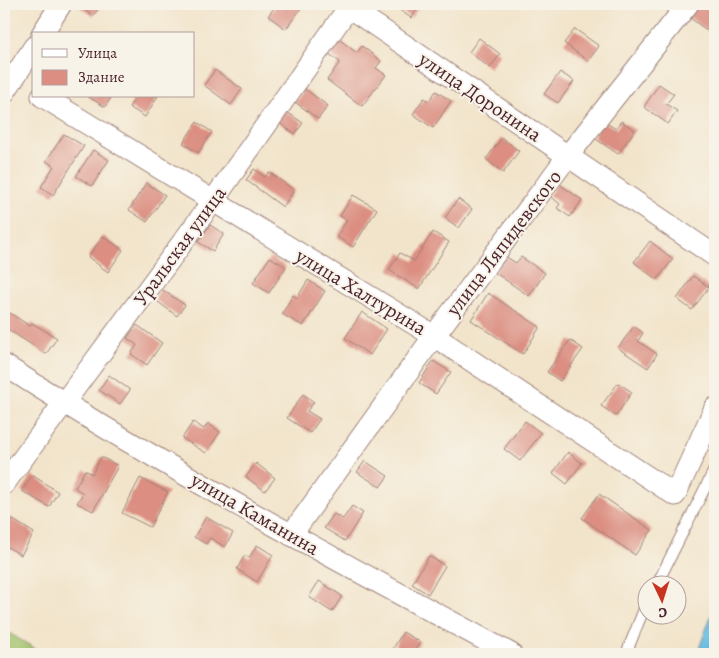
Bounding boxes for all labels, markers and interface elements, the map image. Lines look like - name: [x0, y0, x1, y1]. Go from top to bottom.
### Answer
- legend: [32, 32, 195, 98]
- text: Улица: [78, 43, 117, 63]
- street label: улица Доронина: [412, 45, 547, 149]
- text: Здание: [78, 67, 125, 87]
- street label: улица Ляпидевского: [440, 164, 568, 322]
- street label: Уральская улица: [127, 180, 233, 311]
- street label: улица Халтурина: [290, 242, 432, 342]
- street label: улица Каманина: [185, 466, 325, 562]
- north arrow: [636, 576, 686, 626]
- text: С: [658, 603, 668, 622]

